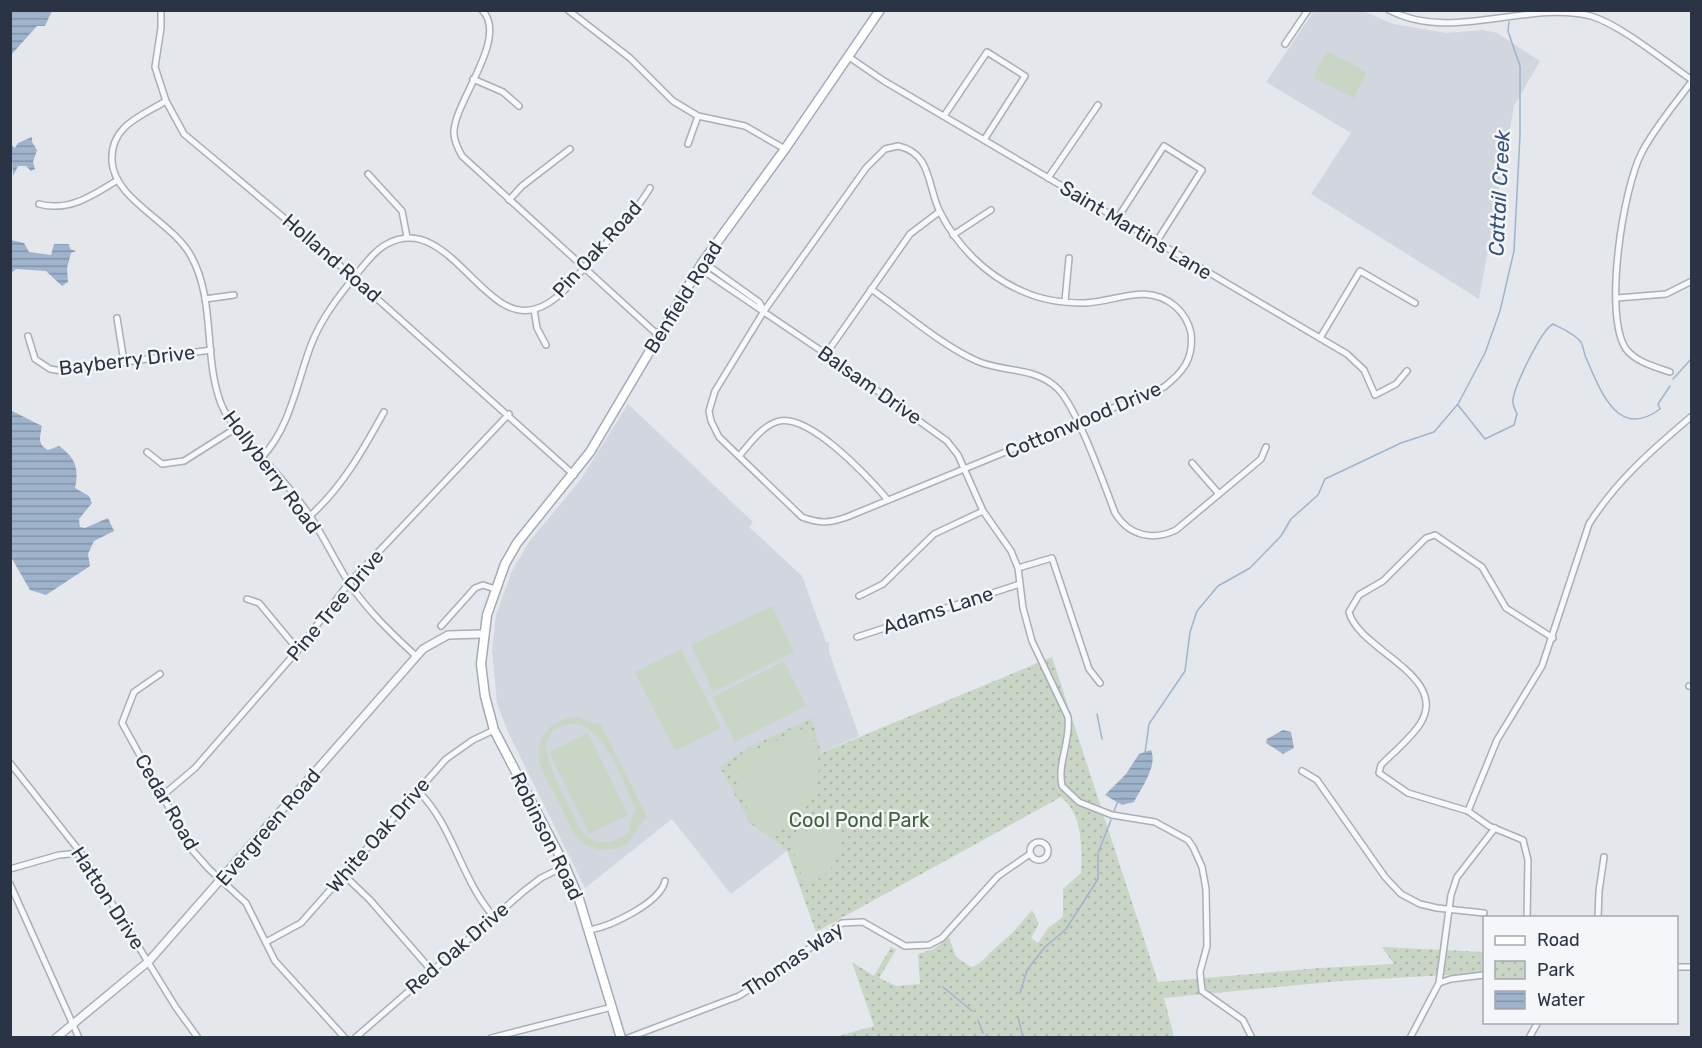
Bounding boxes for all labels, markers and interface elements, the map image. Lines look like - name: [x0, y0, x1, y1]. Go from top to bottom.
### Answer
- water label: Cattail Creek: [1483, 128, 1515, 257]
- street label: Saint Martins Lane: [1056, 175, 1216, 285]
- street label: Pin Oak Road: [547, 196, 647, 302]
- street label: Holland Road: [278, 209, 386, 307]
- street label: Benfield Road: [639, 236, 727, 358]
- street label: Bayberry Drive: [58, 340, 196, 380]
- street label: Balsam Drive: [813, 340, 927, 430]
- street label: Cottonwood Drive: [1001, 376, 1165, 464]
- street label: Hollyberry Road: [218, 406, 326, 538]
- street label: Pine Tree Drive: [281, 544, 389, 666]
- street label: Adams Lane: [880, 581, 996, 639]
- street label: Cedar Road: [130, 750, 204, 854]
- street label: Evergreen Road: [211, 764, 325, 890]
- street label: Robinson Road: [506, 768, 588, 904]
- street label: White Oak Drive: [321, 773, 435, 897]
- park label: Cool Pond Park: [789, 808, 930, 832]
- street label: Hatton Drive: [66, 842, 150, 954]
- street label: Red Oak Drive: [401, 897, 513, 999]
- legend: [1483, 916, 1678, 1024]
- street label: Thomas Way: [738, 917, 848, 1001]
- text: Road: [1537, 929, 1580, 951]
- text: Park: [1537, 959, 1575, 981]
- text: Water: [1537, 989, 1585, 1011]

